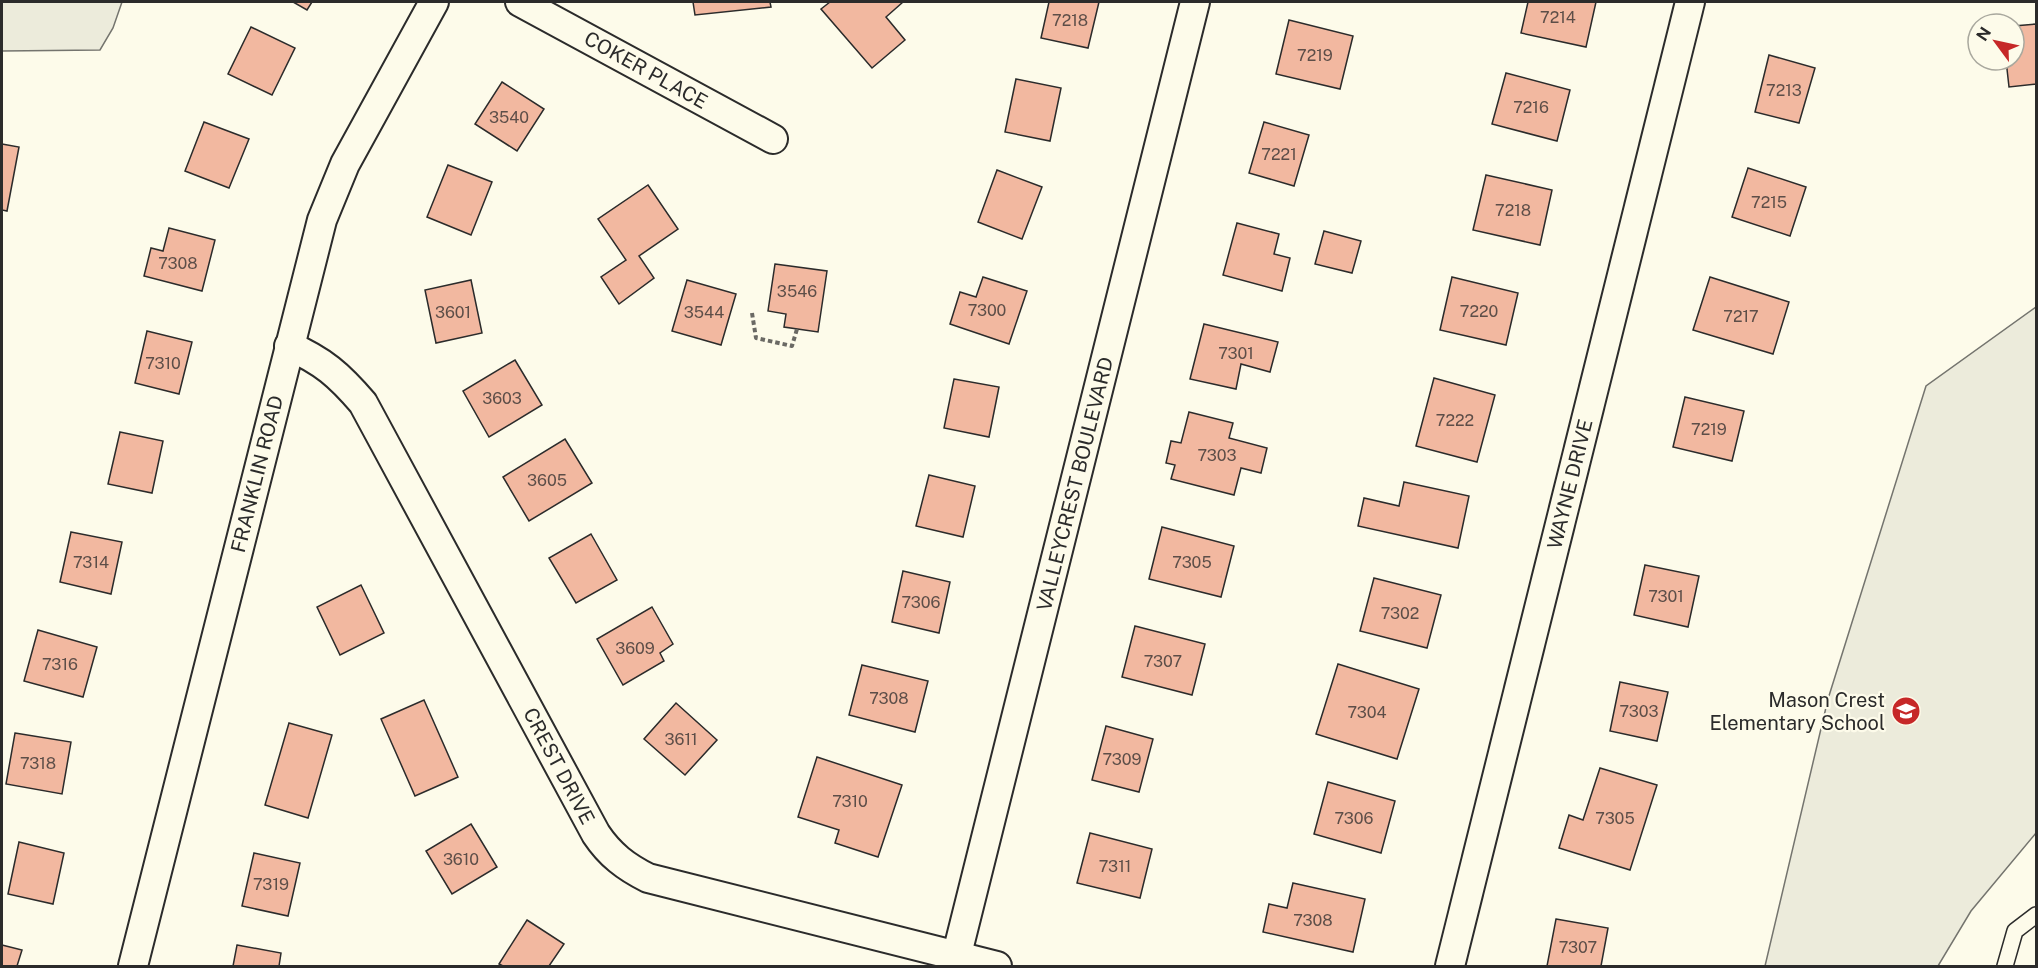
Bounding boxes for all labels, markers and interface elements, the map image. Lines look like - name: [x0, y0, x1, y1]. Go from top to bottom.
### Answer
- house number: 7214: [1540, 8, 1576, 27]
- house number: 7218: [1052, 11, 1088, 30]
- north arrow: [1966, 12, 2026, 72]
- text: N: [1972, 24, 1995, 45]
- street label: COKER PLACE: [580, 26, 712, 114]
- house number: 7219: [1297, 46, 1333, 65]
- house number: 7213: [1766, 81, 1802, 100]
- house number: 7216: [1513, 98, 1549, 117]
- house number: 3540: [489, 108, 529, 127]
- house number: 7221: [1261, 145, 1297, 164]
- house number: 7215: [1751, 193, 1787, 212]
- house number: 7218: [1495, 201, 1531, 220]
- house number: 7308: [158, 254, 198, 273]
- house number: 3546: [777, 282, 817, 301]
- house number: 7300: [968, 301, 1007, 320]
- house number: 7220: [1460, 302, 1498, 321]
- house number: 3601: [435, 303, 471, 322]
- house number: 3544: [684, 303, 724, 322]
- house number: 7217: [1723, 307, 1759, 326]
- house number: 7301: [1218, 344, 1254, 363]
- house number: 7310: [145, 354, 181, 373]
- street label: VALLEYCREST BOULEVARD: [1032, 354, 1118, 614]
- house number: 3603: [482, 389, 522, 408]
- street label: FRANKLIN ROAD: [226, 393, 288, 555]
- house number: 7222: [1436, 411, 1474, 430]
- street label: WAYNE DRIVE: [1542, 417, 1598, 551]
- house number: 7219: [1691, 420, 1727, 439]
- house number: 7303: [1197, 446, 1237, 465]
- house number: 3605: [527, 471, 567, 490]
- house number: 7314: [73, 553, 109, 572]
- house number: 7305: [1172, 553, 1212, 572]
- house number: 7301: [1648, 587, 1684, 606]
- house number: 7306: [902, 593, 940, 612]
- house number: 7302: [1381, 604, 1419, 623]
- house number: 3609: [615, 639, 655, 658]
- house number: 7307: [1144, 652, 1182, 671]
- house number: 7316: [42, 655, 78, 674]
- place label: Mason Crest Elementary School: [1710, 688, 1885, 735]
- house number: 7308: [869, 689, 909, 708]
- school or university icon: Mason Crest Elementary School: [1890, 695, 1922, 727]
- house number: 7303: [1619, 702, 1659, 721]
- house number: 7304: [1347, 703, 1387, 722]
- street label: CREST DRIVE: [518, 704, 600, 828]
- house number: 3611: [665, 730, 697, 749]
- house number: 7309: [1103, 750, 1141, 769]
- house number: 7318: [20, 754, 56, 773]
- house number: 7310: [832, 792, 868, 811]
- house number: 7306: [1335, 809, 1373, 828]
- house number: 7305: [1595, 809, 1635, 828]
- house number: 3610: [443, 850, 479, 869]
- house number: 7311: [1099, 857, 1131, 876]
- house number: 7319: [253, 875, 289, 894]
- house number: 7308: [1293, 911, 1333, 930]
- house number: 7307: [1559, 938, 1597, 957]

